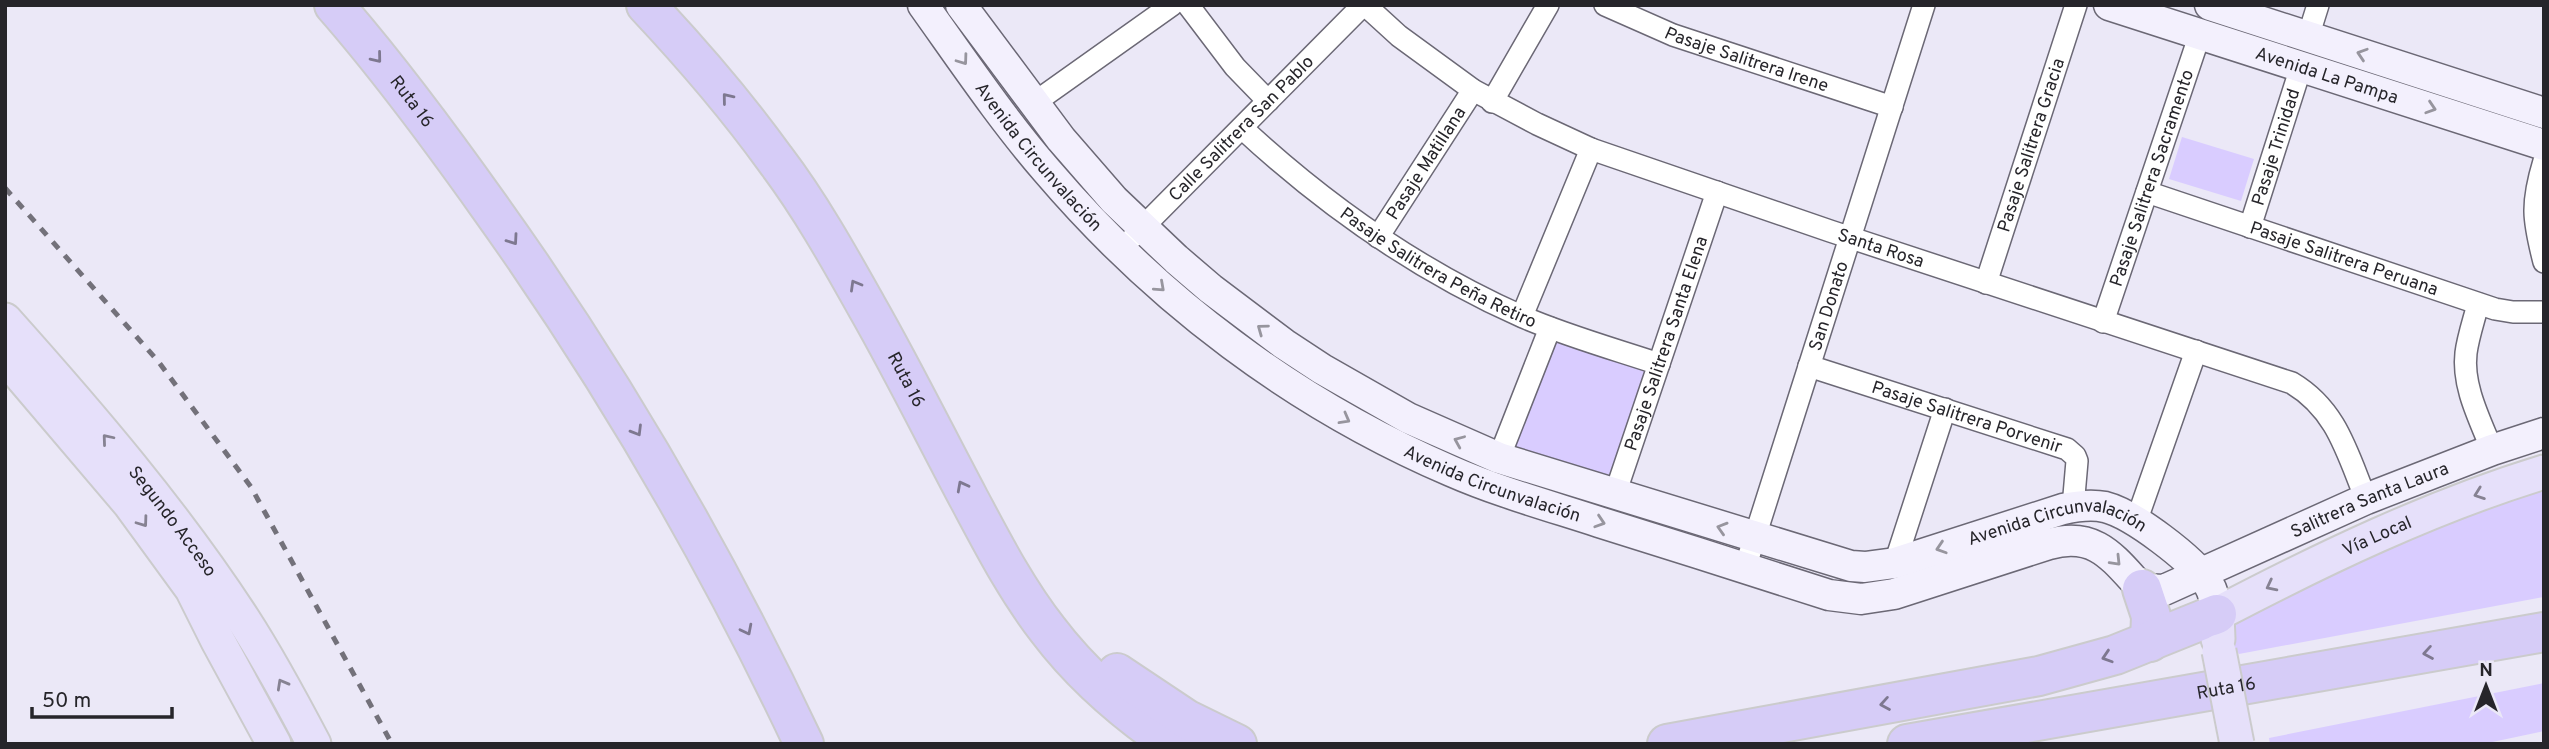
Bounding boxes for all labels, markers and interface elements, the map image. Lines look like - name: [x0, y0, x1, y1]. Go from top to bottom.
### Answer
- street label: Pasaje Salitrera Irene: [1660, 23, 1831, 98]
- street label: Avenida La Pampa: [2252, 43, 2401, 110]
- one-way arrow: [2356, 48, 2369, 62]
- one-way arrow: [369, 50, 382, 62]
- street label: Calle Salitrera San Pablo: [1165, 51, 1320, 207]
- one-way arrow: [955, 53, 967, 65]
- street label: Pasaje Salitrera Gracia: [1993, 56, 2071, 235]
- street label: Pasaje Salitrera Sacramento: [2106, 67, 2200, 290]
- street label: Ruta 16: [384, 71, 438, 133]
- street label: Avenida Circunvalación: [969, 78, 1106, 237]
- street label: Pasaje Trinidad: [2248, 86, 2306, 209]
- one-way arrow: [722, 93, 735, 105]
- one-way arrow: [2425, 100, 2437, 115]
- street label: Pasaje Matillana: [1382, 103, 1472, 225]
- street label: Pasaje Salitrera Peña Retiro: [1335, 203, 1539, 334]
- street label: Pasaje Salitrera Peruana: [2246, 217, 2441, 302]
- street label: Santa Rosa: [1834, 224, 1927, 274]
- one-way arrow: [505, 232, 517, 245]
- street label: Pasaje Salitrera Santa Elena: [1620, 233, 1714, 454]
- street label: San Donato: [1805, 259, 1855, 354]
- one-way arrow: [1152, 279, 1165, 291]
- one-way arrow: [850, 280, 863, 293]
- one-way arrow: [1257, 325, 1270, 337]
- street label: Ruta 16: [881, 348, 929, 412]
- street label: Pasaje Salitrera Porvenir: [1868, 377, 2065, 460]
- one-way arrow: [1338, 411, 1350, 424]
- one-way arrow: [629, 424, 642, 437]
- one-way arrow: [103, 434, 115, 447]
- one-way arrow: [1454, 435, 1467, 449]
- street label: Avenida Circunvalación: [1399, 441, 1583, 528]
- street label: Salitrera Santa Laura: [2288, 458, 2452, 544]
- street label: Segundo Acceso: [122, 462, 221, 582]
- one-way arrow: [957, 481, 970, 493]
- one-way arrow: [2474, 486, 2486, 500]
- street label: Avenida Circunvalación: [1965, 495, 2151, 552]
- street label: Vía Local: [2339, 512, 2416, 563]
- one-way arrow: [135, 514, 148, 527]
- one-way arrow: [1594, 514, 1606, 529]
- one-way arrow: [1716, 521, 1728, 536]
- one-way arrow: [1935, 540, 1947, 554]
- one-way arrow: [2108, 553, 2121, 566]
- one-way arrow: [2266, 578, 2278, 591]
- one-way arrow: [739, 623, 753, 635]
- one-way arrow: [2422, 645, 2434, 660]
- one-way arrow: [2102, 649, 2114, 663]
- north arrow: [2451, 651, 2521, 721]
- text: N: [2479, 659, 2493, 683]
- street label: Ruta 16: [2195, 673, 2258, 706]
- scale bar: [32, 676, 172, 720]
- one-way arrow: [277, 678, 290, 691]
- text: 50 m: [42, 688, 91, 715]
- one-way arrow: [1879, 696, 1891, 711]

